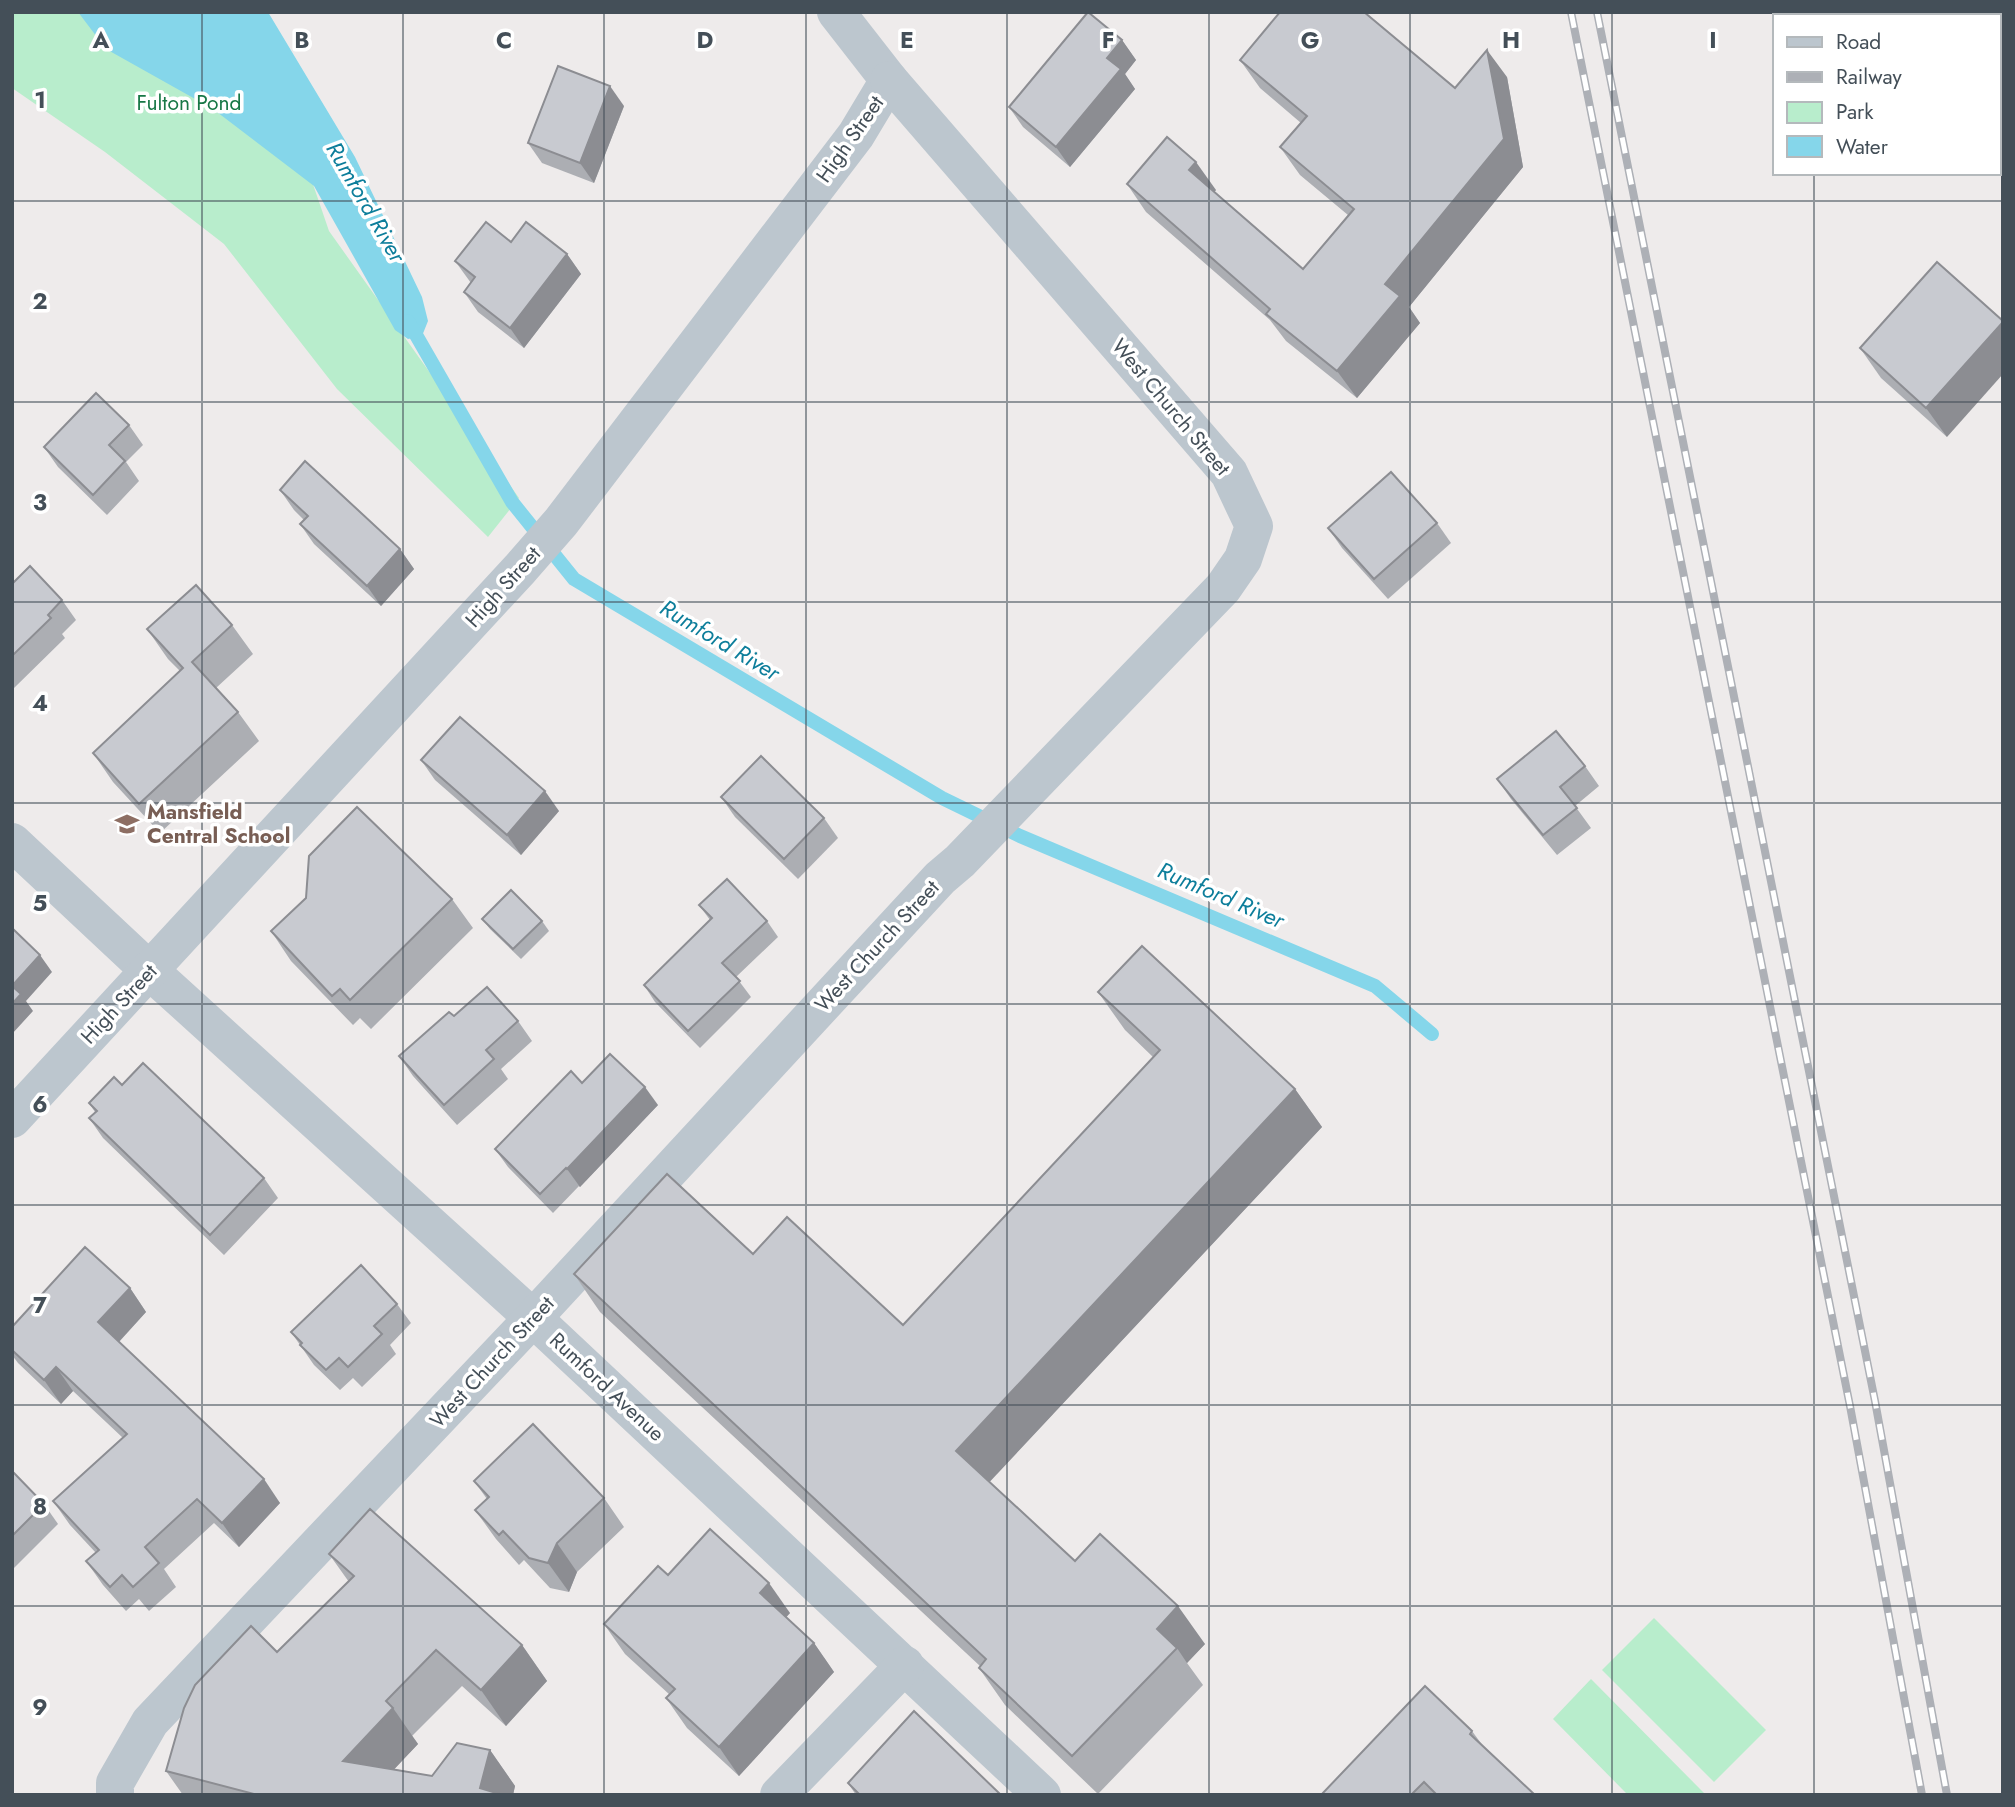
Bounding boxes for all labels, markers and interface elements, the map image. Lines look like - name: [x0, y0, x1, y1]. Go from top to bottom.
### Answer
- legend: [1773, 14, 2001, 175]
- text: A: [92, 23, 110, 57]
- text: B: [294, 23, 310, 57]
- text: C: [496, 23, 512, 57]
- text: D: [697, 23, 714, 57]
- text: E: [900, 23, 914, 57]
- text: F: [1102, 23, 1114, 57]
- text: G: [1301, 23, 1319, 57]
- text: H: [1502, 23, 1520, 57]
- text: I: [1709, 23, 1717, 57]
- text: Road: [1836, 27, 1881, 57]
- text: Railway: [1836, 62, 1902, 92]
- text: 1: [34, 83, 46, 117]
- park label: Fulton Pond: [136, 88, 242, 118]
- street label: High Street: [809, 89, 891, 189]
- text: Park: [1836, 97, 1874, 127]
- text: Water: [1836, 132, 1889, 162]
- water label: Rumford River: [318, 135, 415, 270]
- text: 2: [32, 284, 48, 318]
- street label: West Church Street: [1105, 332, 1237, 482]
- text: 3: [33, 485, 47, 519]
- street label: High Street: [458, 540, 548, 634]
- water label: Rumford River: [654, 591, 788, 690]
- text: 4: [32, 686, 48, 720]
- place label: Mansfield Central School: [147, 797, 290, 851]
- school or university icon: Mansfield Central School: [113, 810, 141, 838]
- water label: Rumford River: [1152, 853, 1291, 937]
- street label: West Church Street: [808, 873, 946, 1019]
- text: 5: [33, 886, 47, 920]
- street label: High Street: [74, 957, 164, 1051]
- text: 6: [32, 1087, 48, 1121]
- text: 7: [33, 1288, 47, 1322]
- street label: West Church Street: [423, 1289, 561, 1435]
- street label: Rumford Avenue: [543, 1326, 671, 1448]
- text: 8: [33, 1489, 47, 1523]
- text: 9: [32, 1690, 48, 1724]

